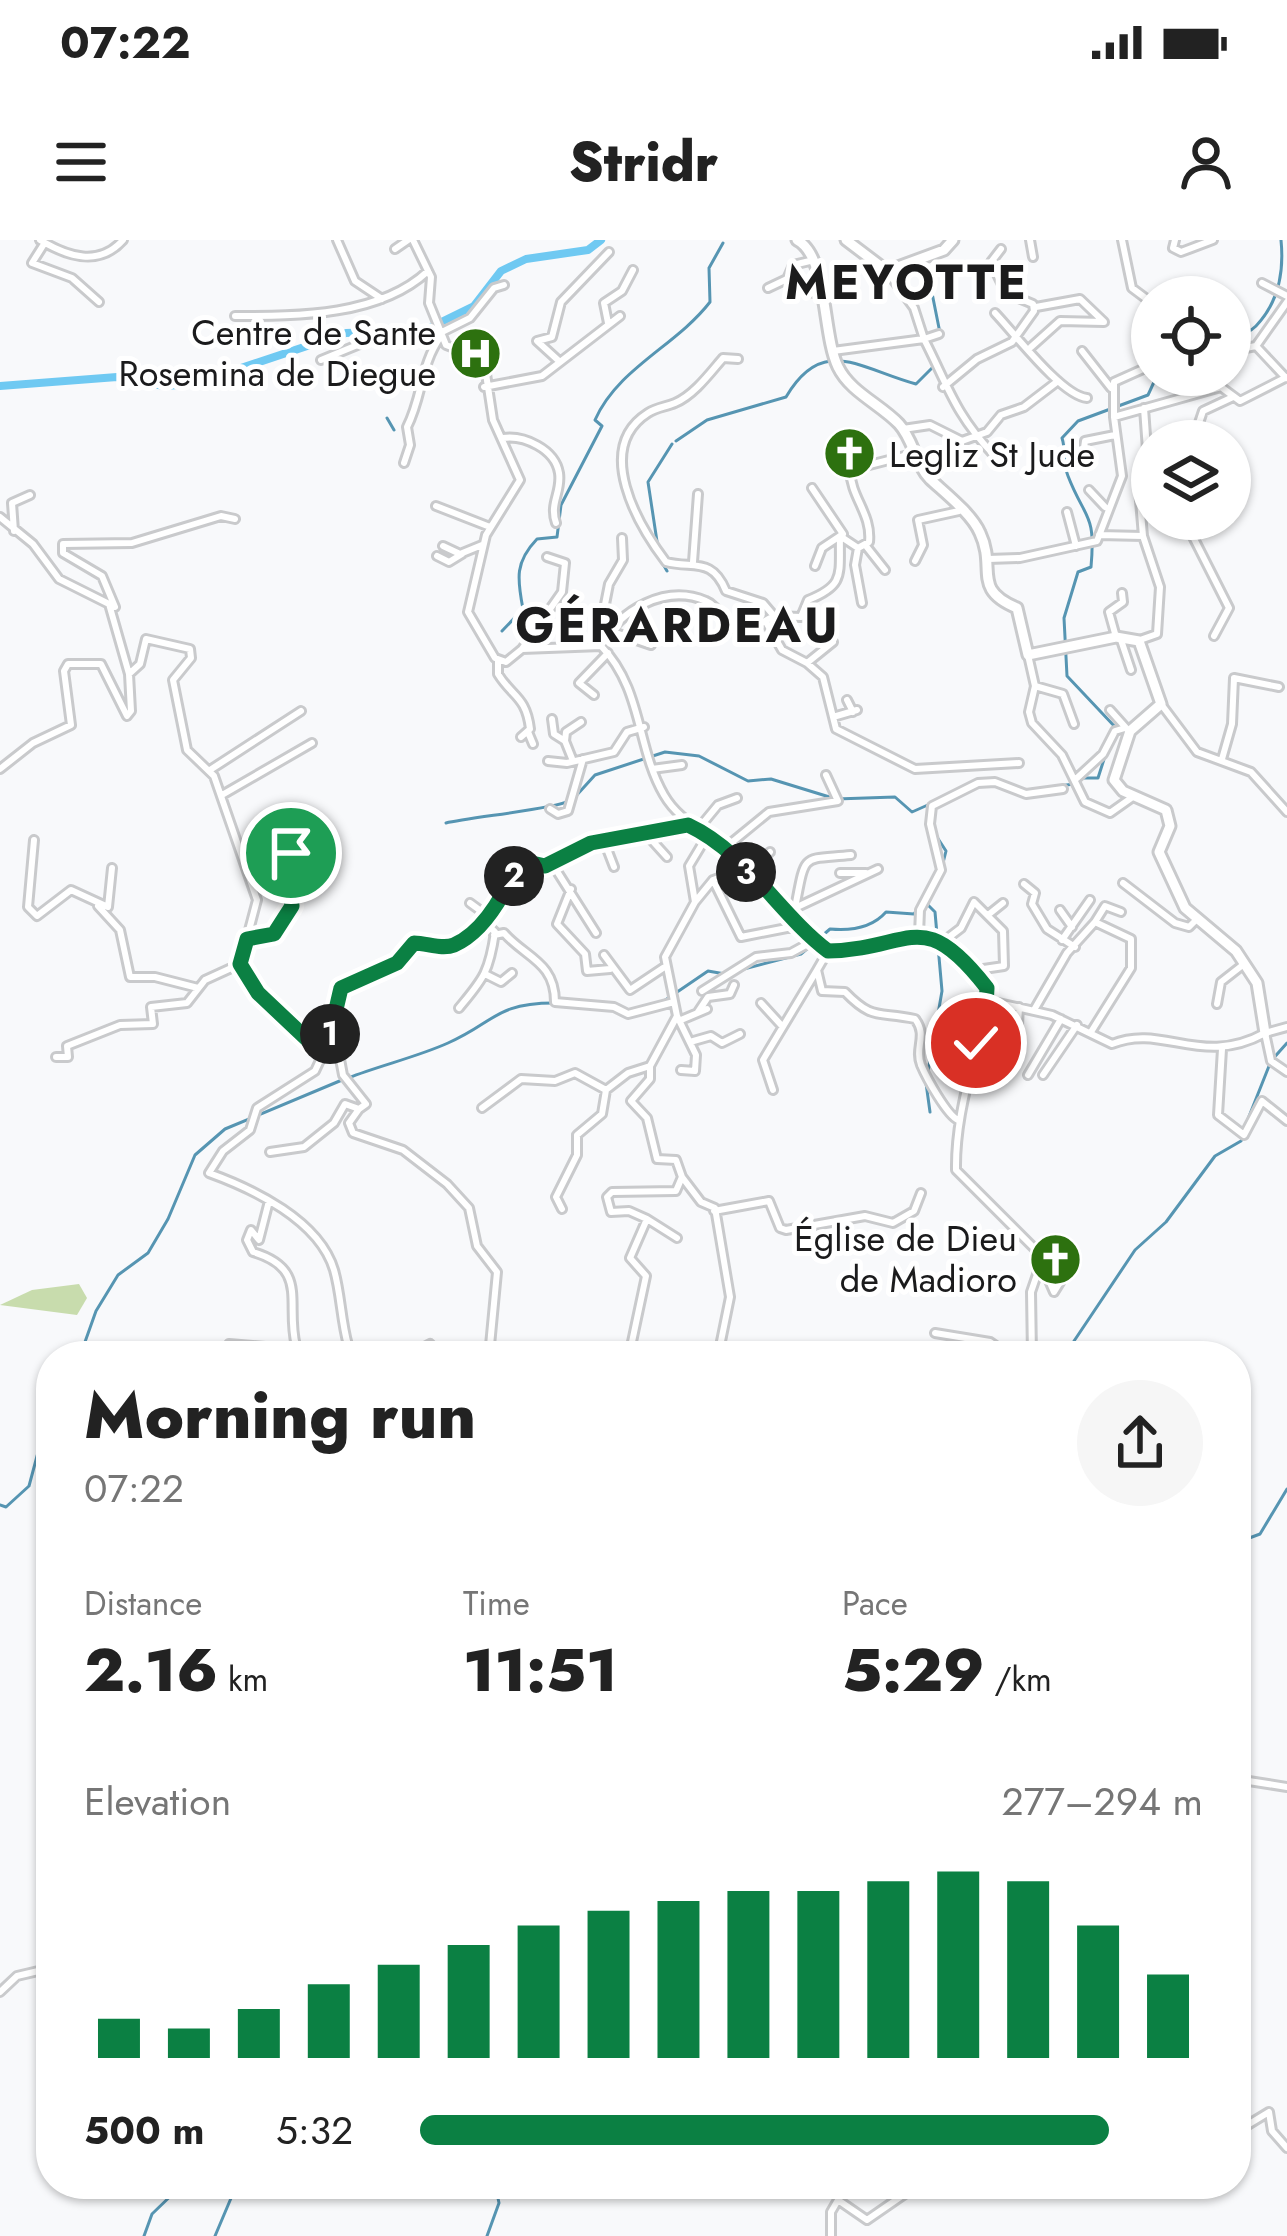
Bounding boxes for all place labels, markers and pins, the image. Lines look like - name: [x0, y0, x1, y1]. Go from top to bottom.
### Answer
- place label: Centre de Sante Rosemina de Diegue: [118, 306, 436, 399]
- hospital icon: Centre de Sante Rosemina de Diegue: [447, 325, 503, 381]
- church icon: Legliz St Jude: [822, 426, 878, 482]
- place label: Legliz St Jude: [889, 428, 1095, 480]
- pin: [240, 802, 342, 904]
- pin: 3: [716, 842, 776, 902]
- pin: 2: [484, 846, 544, 906]
- pin: [925, 992, 1027, 1094]
- pin: 1: [300, 1004, 360, 1064]
- place label: Église de Dieu de Madioro: [794, 1212, 1017, 1305]
- church icon: Église de Dieu de Madioro: [1028, 1231, 1084, 1287]

